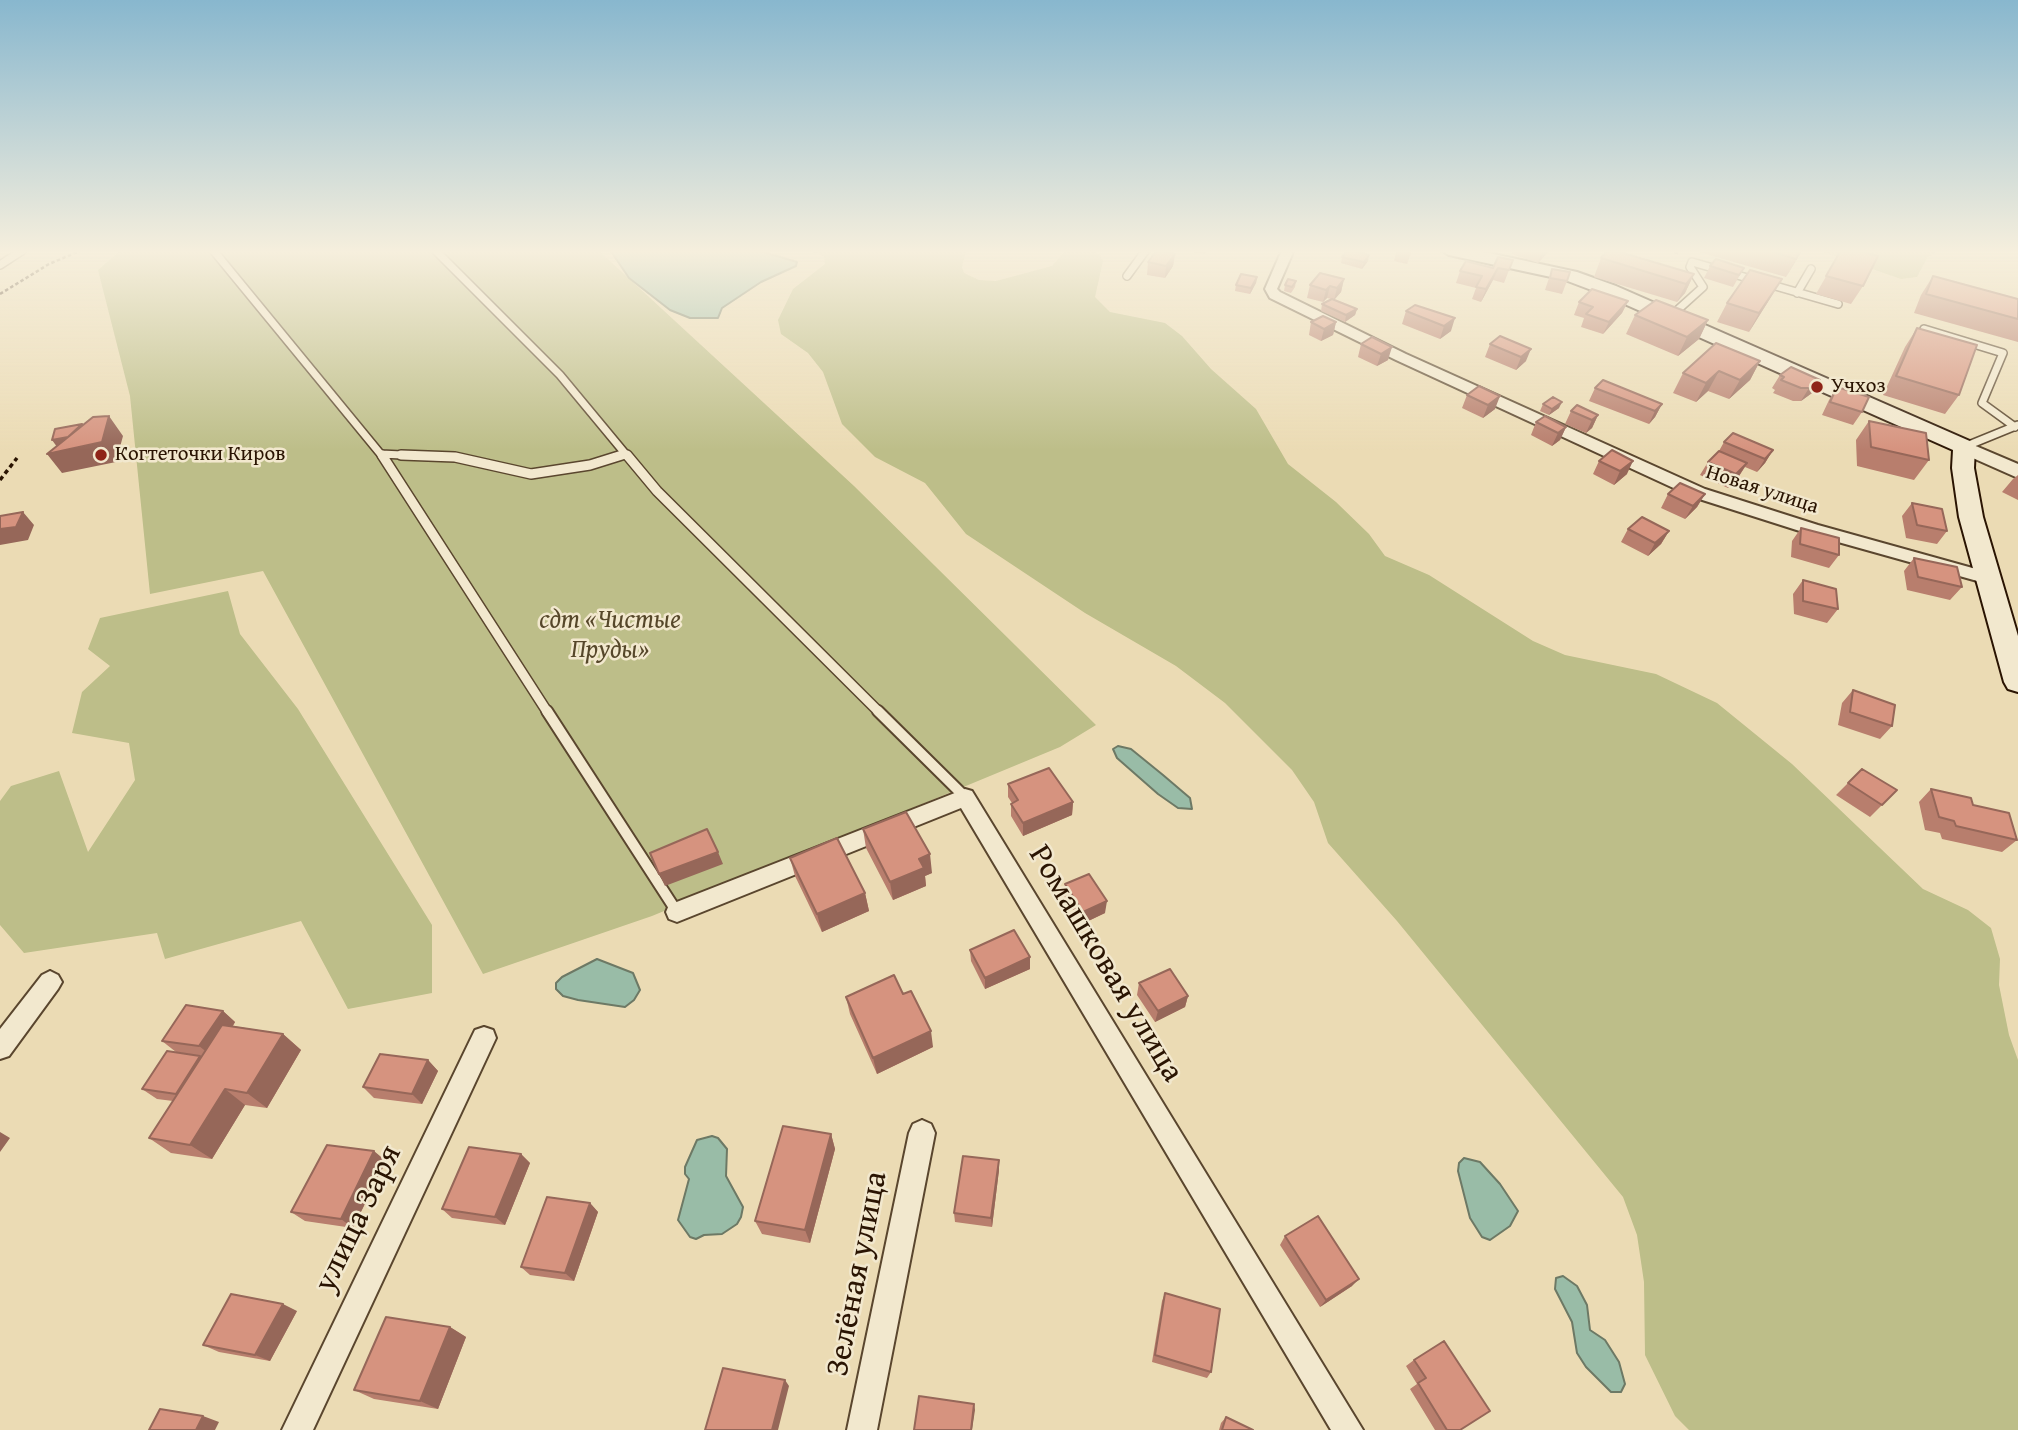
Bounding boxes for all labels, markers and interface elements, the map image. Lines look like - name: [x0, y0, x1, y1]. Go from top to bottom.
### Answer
- place label: Учхоз: [1831, 374, 1886, 400]
- marker: Учхоз: [1809, 379, 1825, 395]
- place label: Когтеточки Киров: [115, 442, 285, 468]
- marker: Когтеточки Киров: [93, 447, 109, 463]
- street label: Новая улица: [1703, 460, 1821, 520]
- park label: сдт «Чистые Пруды»: [539, 604, 681, 666]
- street label: Ромашковая улица: [1019, 839, 1191, 1089]
- street label: улица Заря: [307, 1139, 411, 1299]
- street label: Зелёная улица: [819, 1168, 897, 1380]

